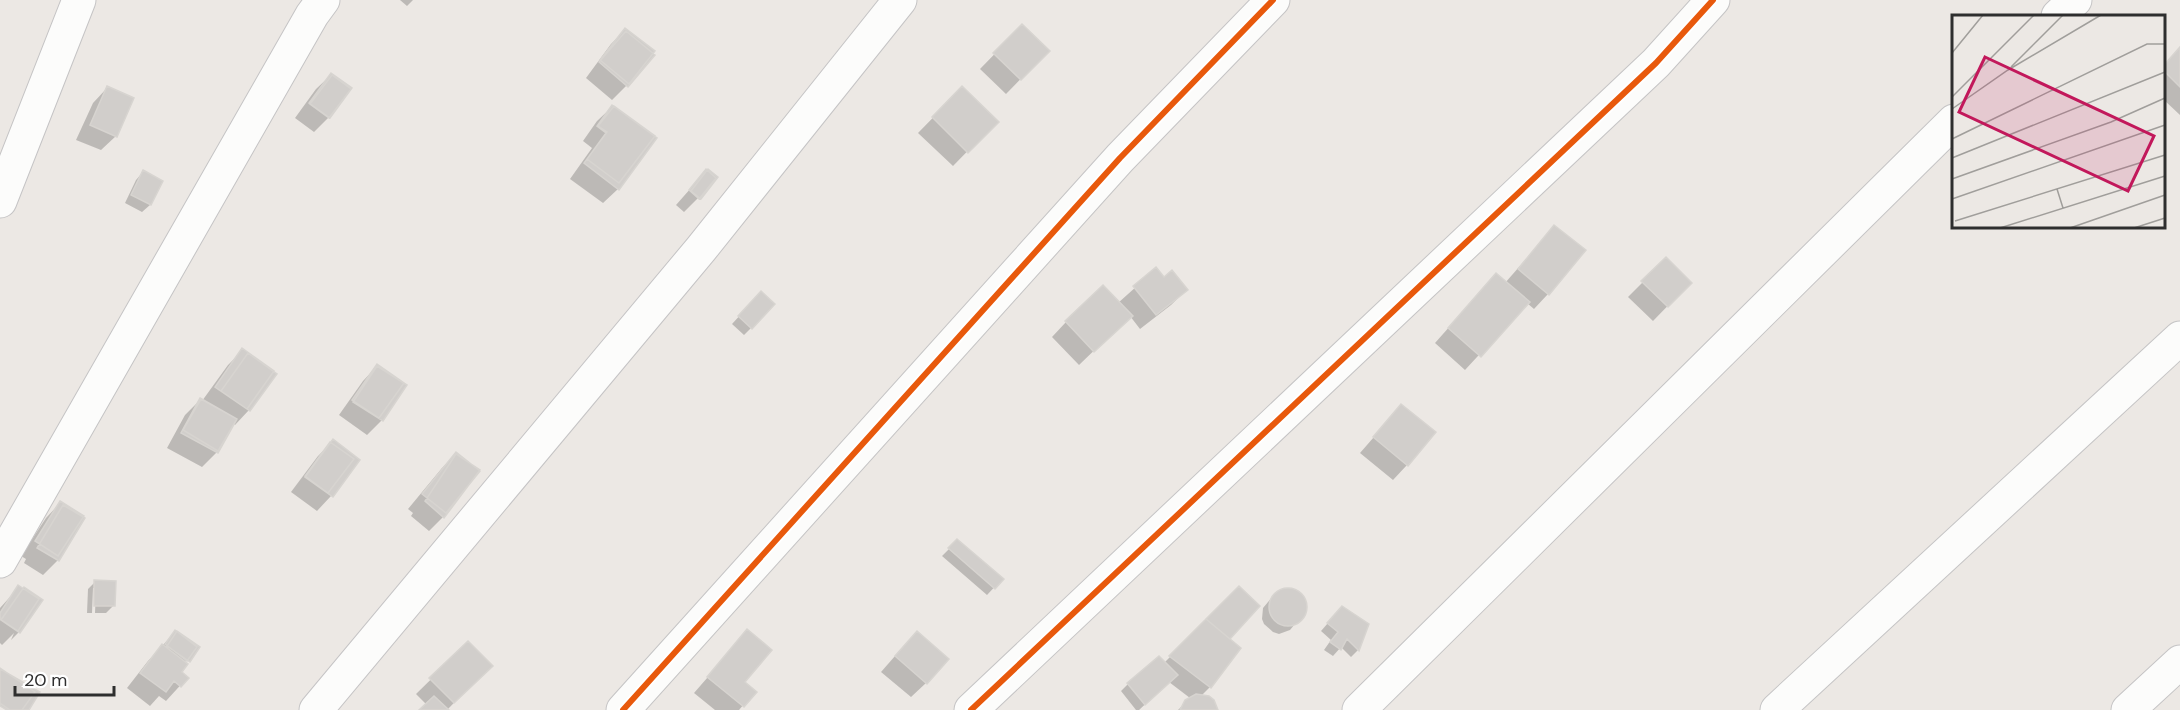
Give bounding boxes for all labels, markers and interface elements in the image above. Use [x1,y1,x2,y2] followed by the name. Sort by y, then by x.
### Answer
[1952,15,2165,228] inset map
[15,659,114,697] scale bar
[24,668,67,692] text: 20 m

